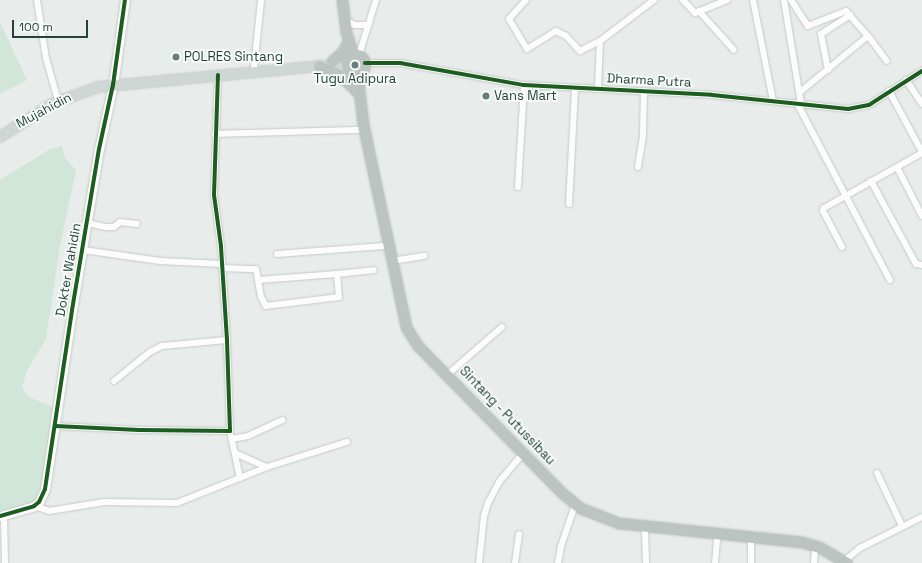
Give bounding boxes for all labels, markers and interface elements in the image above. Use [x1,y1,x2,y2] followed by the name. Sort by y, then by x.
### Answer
[14,12,90,38] scale bar
[19,19,53,35] text: 100 m
[184,49,283,65] place label: POLRES Sintang
[171,52,181,62] marker: POLRES Sintang
[350,60,360,70] marker: Tugu Adipura
[314,71,396,87] place label: Tugu Adipura
[606,71,692,91] street label: Dharma Putra
[494,88,557,104] place label: Vans Mart
[14,90,74,132] street label: Mujahidin
[481,91,491,101] marker: Vans Mart
[53,222,85,318] street label: Dokter Wahidin
[456,363,558,469] street label: Sintang - Putussibau

